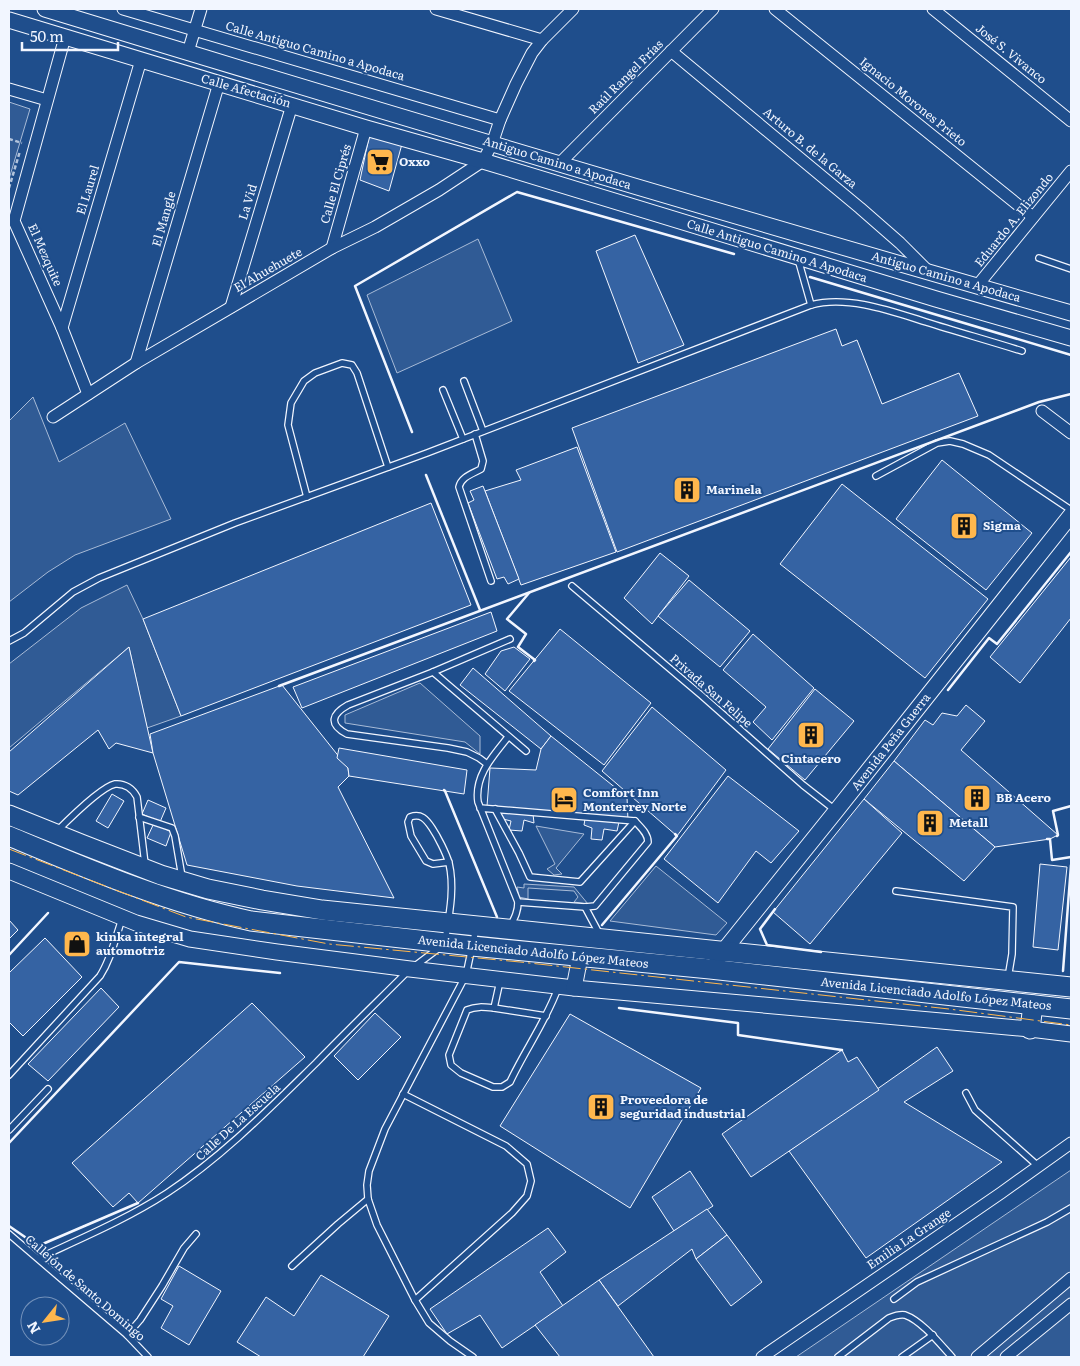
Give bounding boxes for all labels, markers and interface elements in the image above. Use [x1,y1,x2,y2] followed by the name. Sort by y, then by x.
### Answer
[224,16,408,84] street label: Calle Antiguo Camino a Apodaca
[972,19,1051,88] street label: José S. Vivanco
[22,20,119,52] scale bar
[30,24,64,47] text: 50 m
[584,35,667,118] street label: Raúl Rangel Frías
[856,52,971,150] street label: Ignacio Morones Prieto
[199,69,293,111] street label: Calle Afectación
[760,102,862,192] street label: Arturo B. de la Garza
[481,131,634,193] street label: Antiguo Camino a Apodaca
[315,141,355,226] street label: Calle El Ciprés
[365,147,395,177] supermarket icon: Oxxo
[399,152,431,170] place label: Oxxo
[71,163,103,217] street label: El Laurel
[970,168,1057,270] street label: Eduardo A. Elizondo
[233,181,261,222] street label: La Vid
[147,189,180,249] street label: El Mangle
[685,214,870,286] street label: Calle Antiguo Camino A Apodaca
[24,220,68,289] street label: El Mezquite
[230,242,305,296] street label: El Ahuehuete
[870,246,1023,306] street label: Antiguo Camino a Apodaca
[672,475,702,505] building icon: Marinela
[706,480,762,498] place label: Marinela
[949,511,979,541] building icon: Sigma
[983,516,1021,534] place label: Sigma
[666,649,757,731] street label: Privada San Felipe
[846,688,934,794] street label: Avenida Peña Guerra
[796,720,826,750] building icon: Cintacero
[781,749,841,767] place label: Cintacero
[583,783,687,815] place label: Comfort Inn Monterrey Norte
[962,783,992,813] building icon: BB Acero
[549,785,579,815] hotel icon: Comfort Inn Monterrey Norte
[996,788,1052,806] place label: BB Acero
[915,808,945,838] building icon: Metall
[949,813,989,831] place label: Metall
[96,927,184,959] place label: kinka integral automotriz
[62,929,92,959] shop icon: kinka integral automotriz
[417,930,650,972] street label: Avenida Licenciado Adolfo López Mateos
[820,972,1053,1014] street label: Avenida Licenciado Adolfo López Mateos
[191,1078,284,1164] street label: Calle De La Escuela
[620,1090,746,1122] place label: Proveedora de seguridad industrial
[586,1092,616,1122] building icon: Proveedora de seguridad industrial
[863,1203,954,1273] street label: Emilia La Grange
[22,1230,150,1345] street label: Callejón de Santo Domingo
[20,1296,70,1346] north arrow
[21,1318,44,1338] text: N

